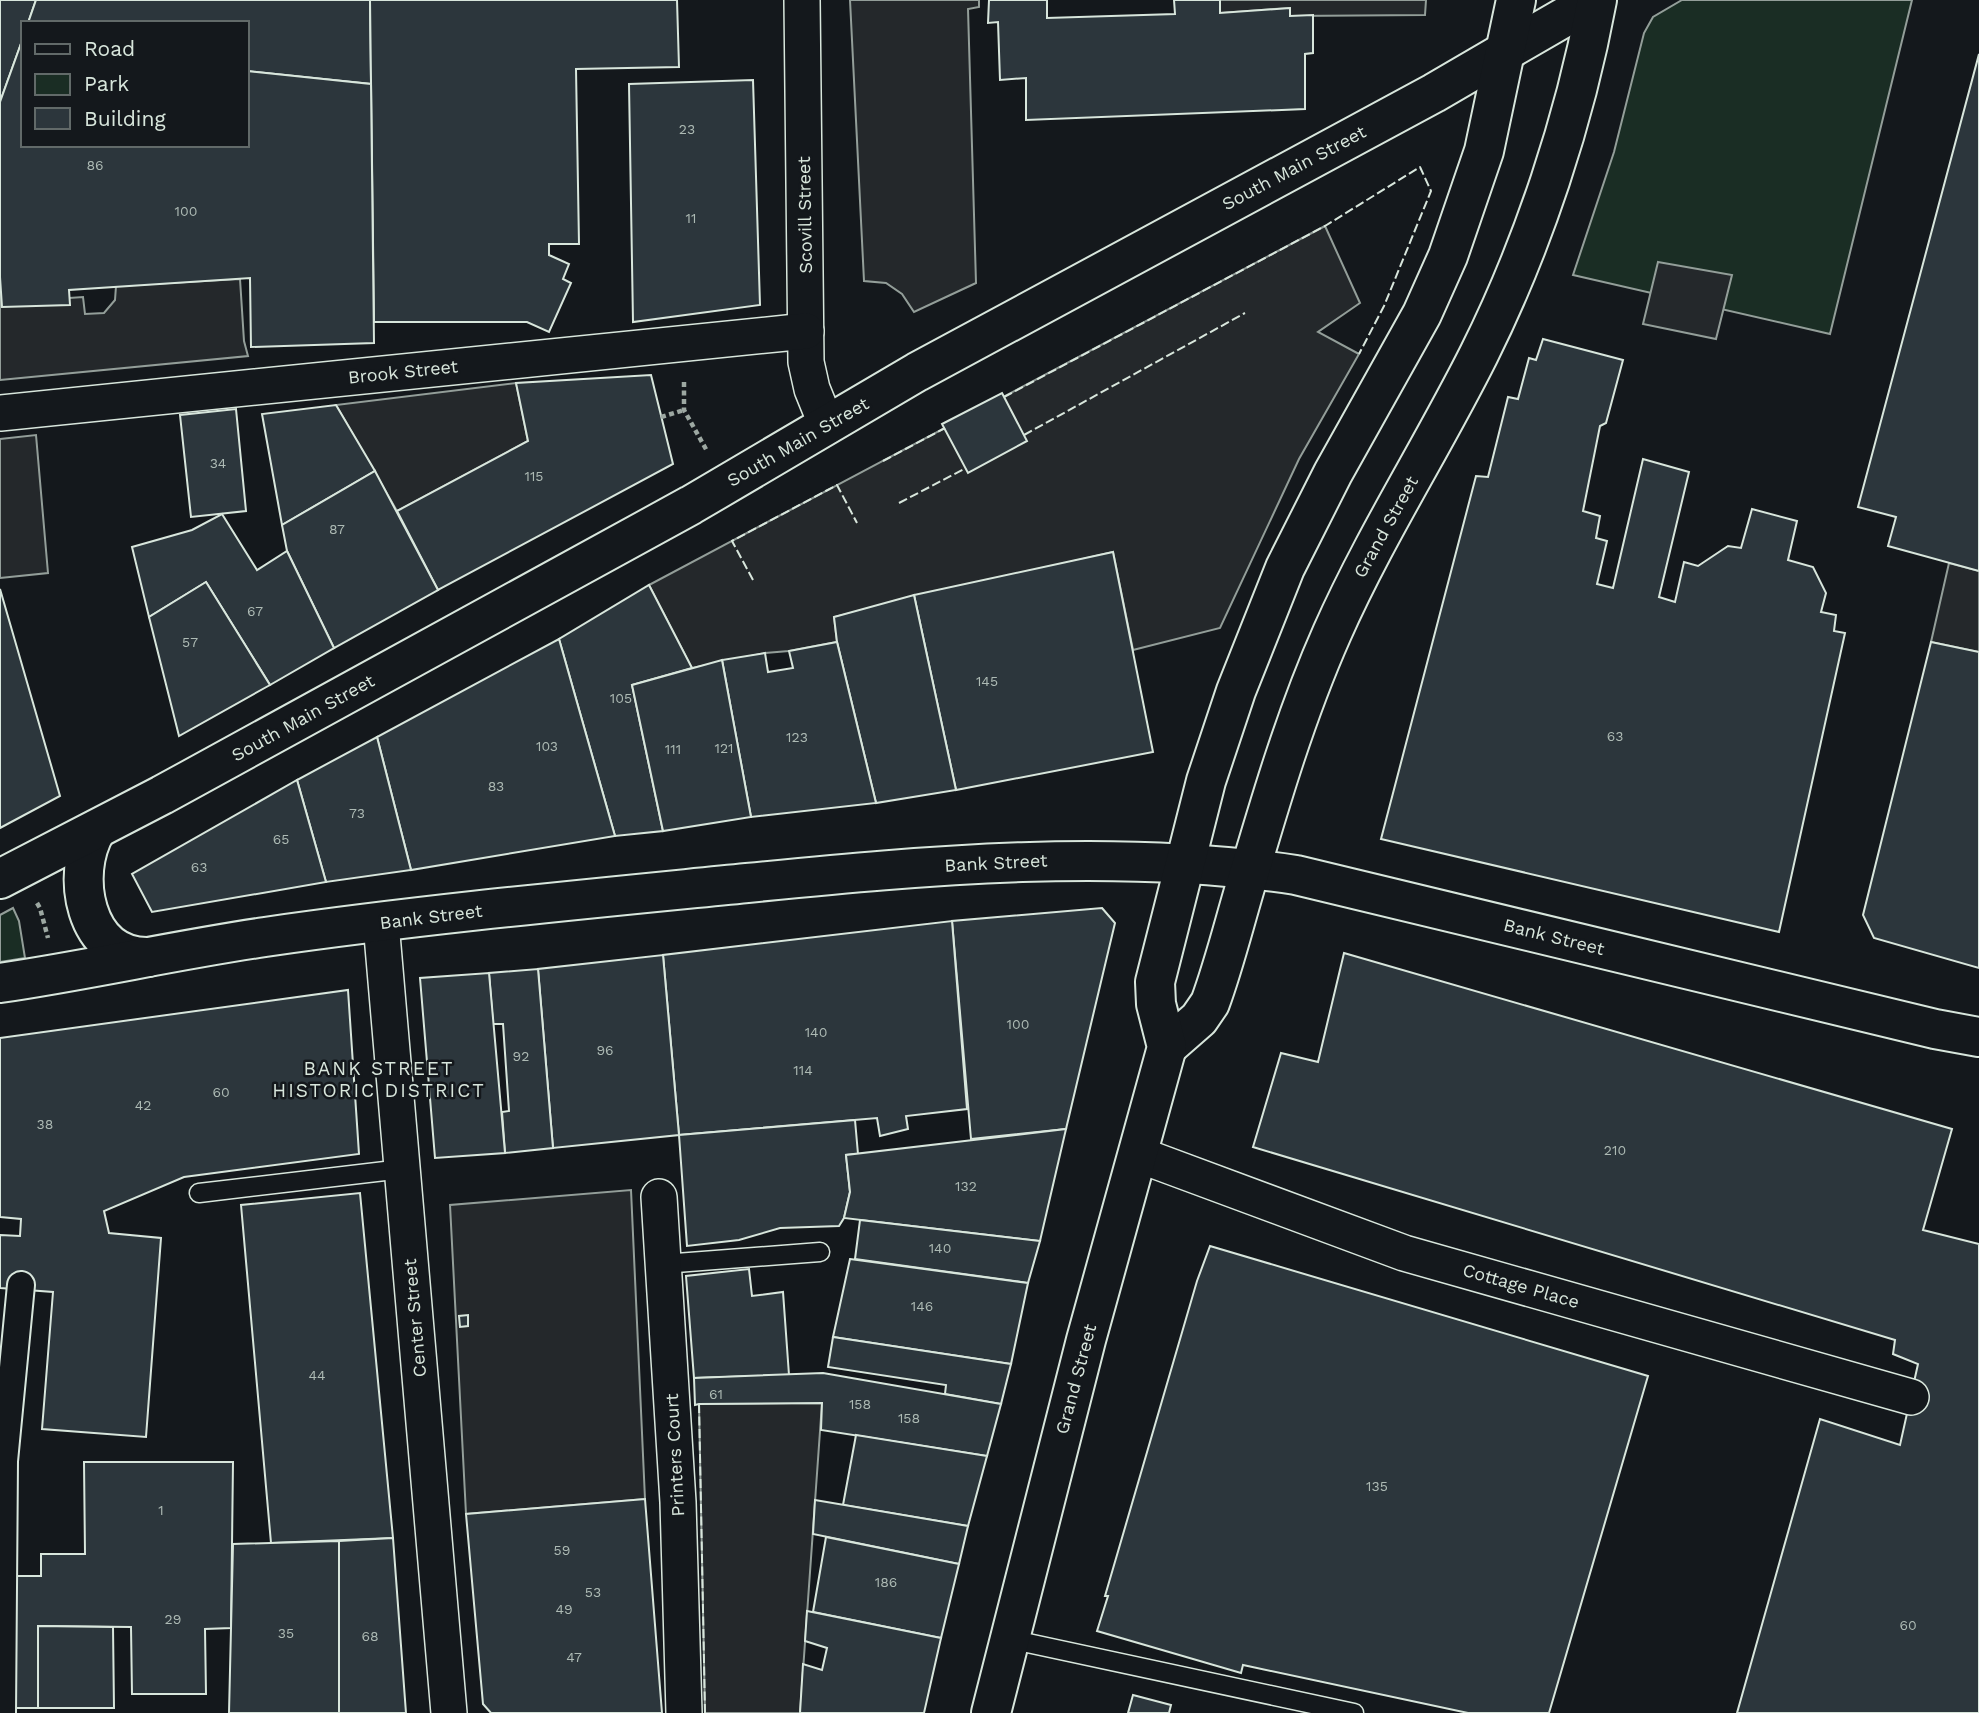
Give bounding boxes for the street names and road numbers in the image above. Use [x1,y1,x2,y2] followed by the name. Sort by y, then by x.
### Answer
[1218,121,1370,214] street label: South Main Street
[793,156,816,274] street label: Scovill Street
[347,355,459,388] street label: Brook Street
[723,392,873,491] street label: South Main Street
[1349,472,1422,581] street label: Grand Street
[228,669,378,766] street label: South Main Street
[944,849,1049,876] street label: Bank Street
[378,900,484,933] street label: Bank Street
[1502,914,1607,959] street label: Bank Street
[399,1257,430,1378] street label: Center Street
[1460,1259,1582,1312] street label: Cottage Place
[1051,1321,1100,1436] street label: Grand Street
[661,1392,688,1517] street label: Printers Court

